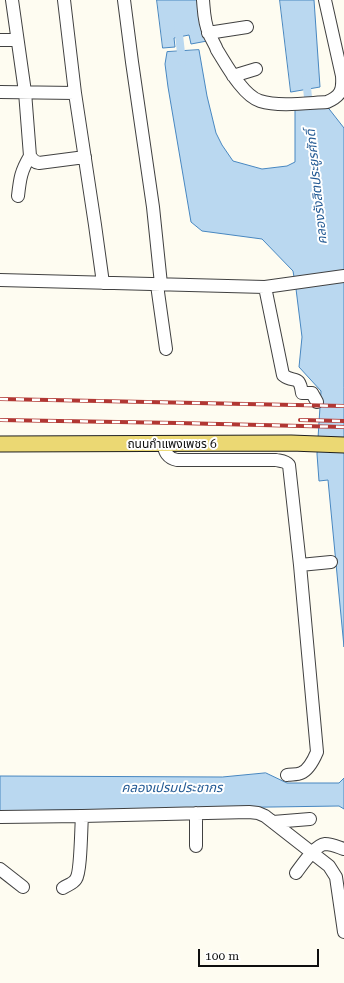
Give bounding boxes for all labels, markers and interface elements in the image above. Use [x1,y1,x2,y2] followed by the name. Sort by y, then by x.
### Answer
[303,129,331,245] water label: คลองรังสิตประยูรศักดิ์
[127,437,217,451] street label: ถนนกำแพงเพชร 6
[122,780,222,796] water label: คลองเปรมประชากร
[200,941,321,967] scale bar
[205,949,239,963] text: 100 m

